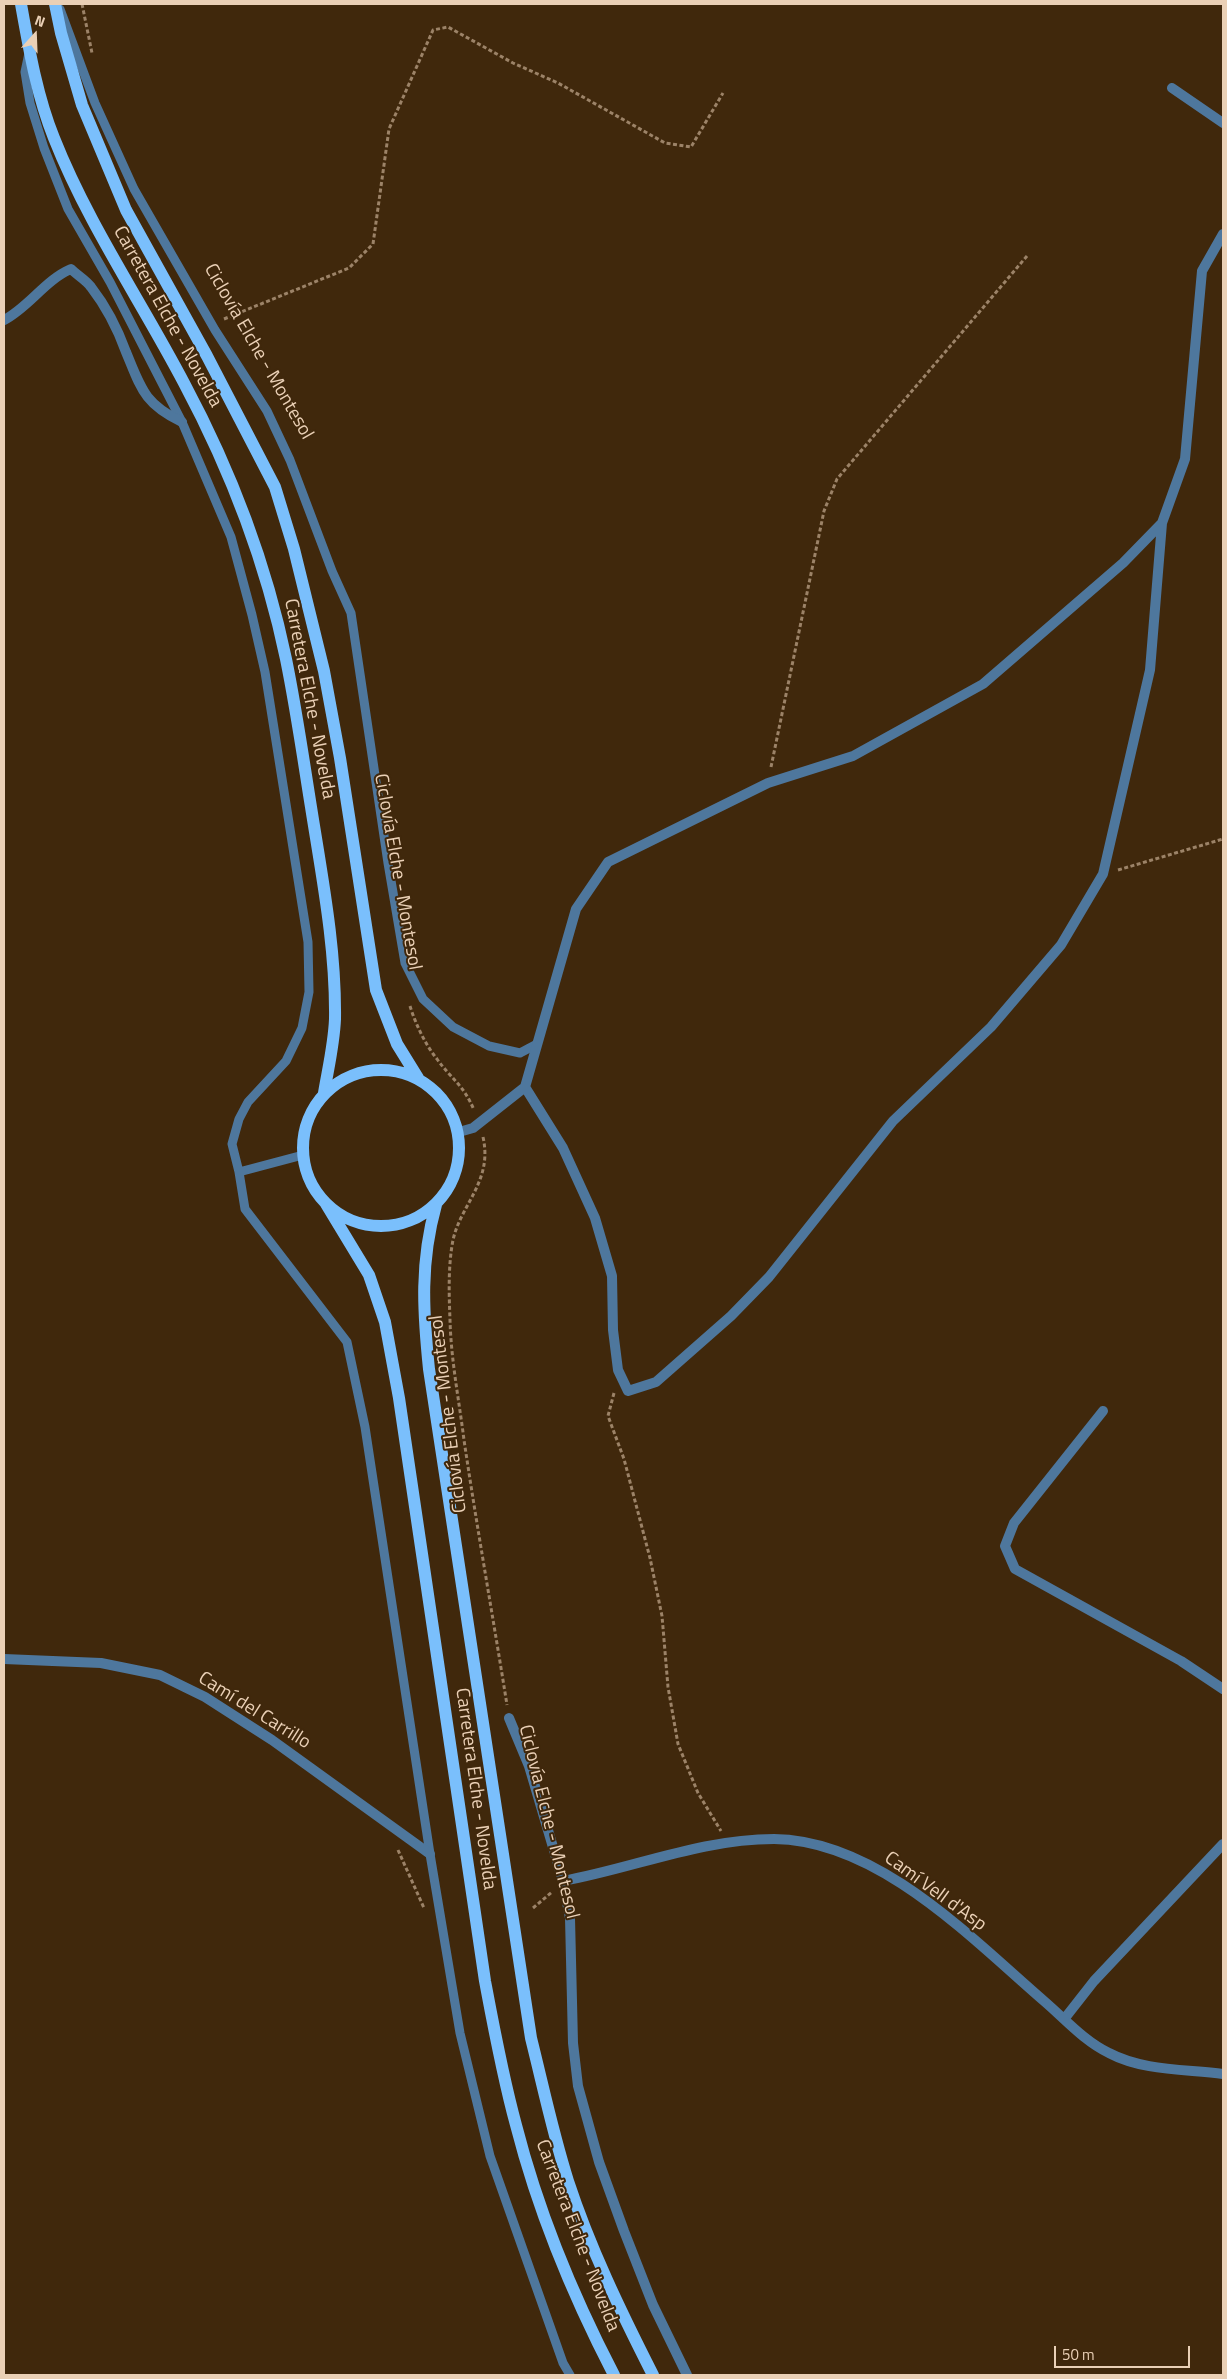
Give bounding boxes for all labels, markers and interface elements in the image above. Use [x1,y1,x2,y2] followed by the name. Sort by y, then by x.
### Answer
[32,9,48,32] text: N
[10,10,60,60] north arrow
[108,222,226,412] street label: Carretera Elche - Novelda
[198,260,318,444] street label: Ciclovía Elche - Montesol
[278,597,340,801] street label: Carretera Elche - Novelda
[368,772,426,972] street label: Ciclovía Elche - Montesol
[426,1314,472,1514] street label: Ciclovía Elche - Montesol
[194,1667,314,1755] street label: Camí del Carrillo
[450,1687,500,1891] street label: Carretera Elche - Novelda
[513,1723,583,1921] street label: Ciclovía Elche - Montesol
[880,1847,990,1937] street label: Camí Vell d'Asp
[530,2137,624,2335] street label: Carretera Elche - Novelda
[1057,2336,1193,2368] scale bar
[1062,2343,1095,2366] text: 50 m

